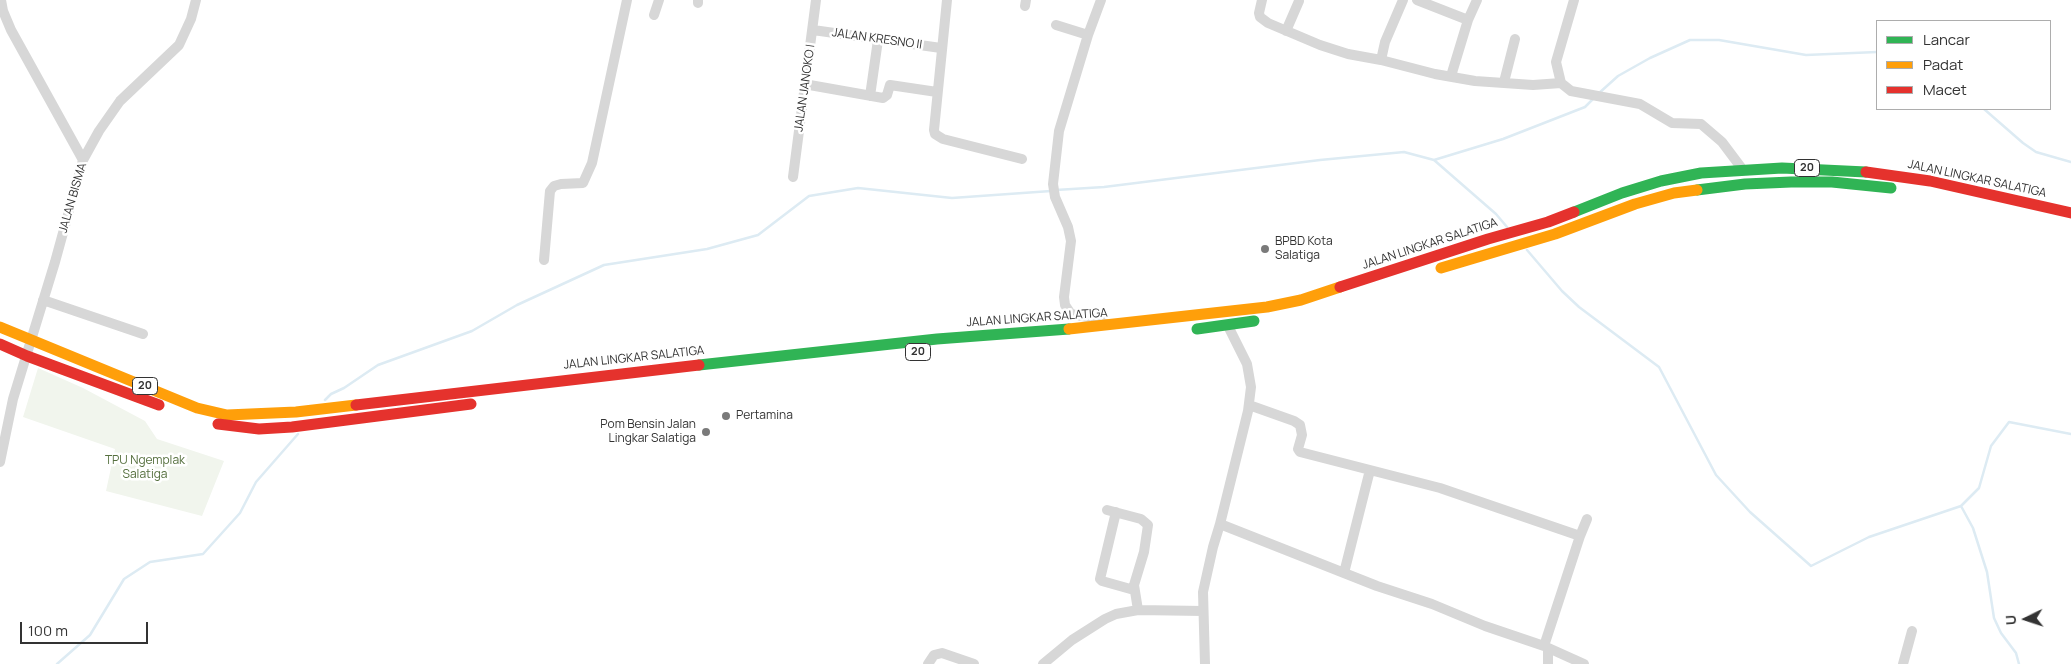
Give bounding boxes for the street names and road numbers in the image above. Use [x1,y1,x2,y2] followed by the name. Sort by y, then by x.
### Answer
[831,26,923,52] street label: JALAN KRESNO II
[792,44,818,132] street label: JALAN JANOKO I
[1906,157,2048,201] street label: JALAN LINGKAR SALATIGA
[1794,160,1820,177] road number: 20
[56,161,90,235] street label: JALAN BISMA
[1361,215,1499,273] street label: JALAN LINGKAR SALATIGA
[966,306,1108,330] street label: JALAN LINGKAR SALATIGA
[563,343,705,373] street label: JALAN LINGKAR SALATIGA
[906,344,930,361] road number: 20
[132,378,158,394] road number: 20

